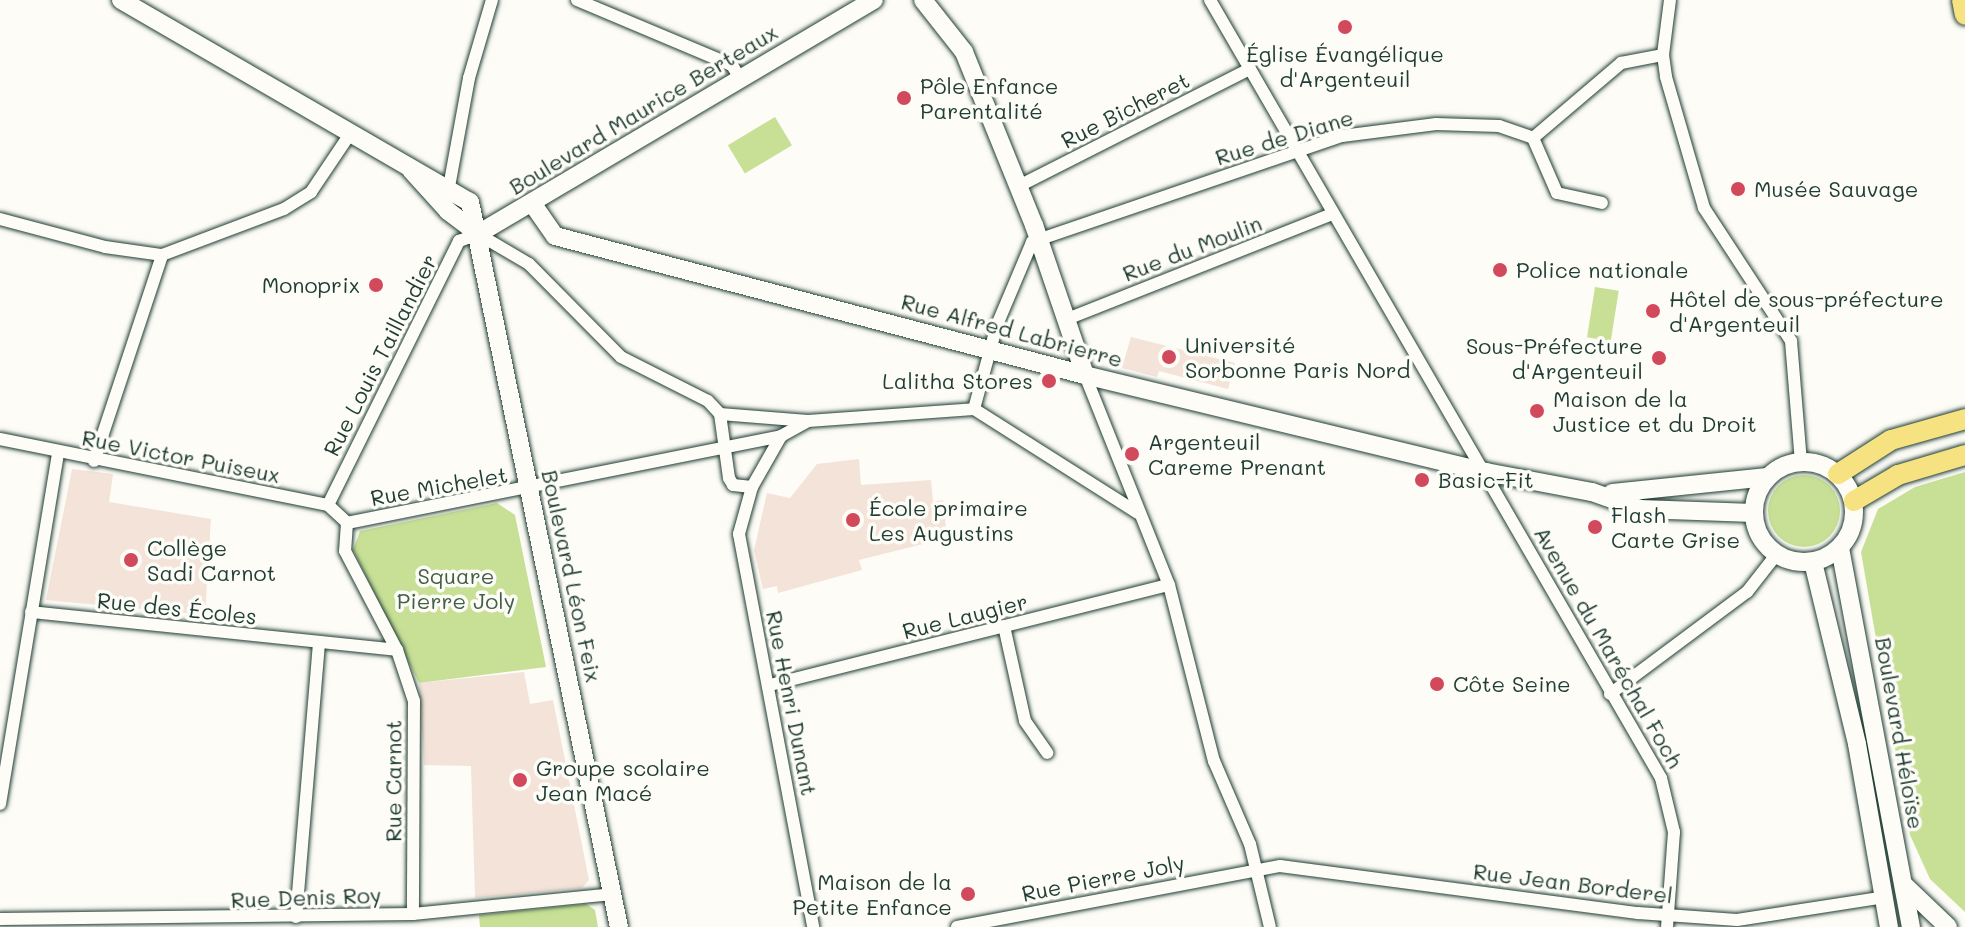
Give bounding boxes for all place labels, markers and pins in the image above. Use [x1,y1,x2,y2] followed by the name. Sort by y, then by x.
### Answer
[1336,18,1354,36] marker: Église Évangélique d'Argenteuil
[1246,40,1444,92] place label: Église Évangélique d'Argenteuil
[920,72,1058,124] place label: Pôle Enfance Parentalité
[895,89,913,107] marker: Pôle Enfance Parentalité
[1754,176,1918,202] place label: Musée Sauvage
[1729,180,1747,198] marker: Musée Sauvage
[1516,257,1689,283] place label: Police nationale
[1491,261,1509,279] marker: Police nationale
[262,272,360,298] place label: Monoprix
[367,276,385,294] marker: Monoprix
[1669,285,1944,336] place label: Hôtel de sous-préfecture d'Argenteuil
[1644,302,1662,320] marker: Hôtel de sous-préfecture d'Argenteuil
[1185,331,1410,382] place label: Université Sorbonne Paris Nord
[1466,332,1643,384] place label: Sous-Préfecture d'Argenteuil
[1160,348,1178,366] marker: Université Sorbonne Paris Nord
[1650,349,1668,367] marker: Sous-Préfecture d'Argenteuil
[882,368,1033,394] place label: Lalitha Stores
[1040,372,1058,390] marker: Lalitha Stores
[1553,385,1757,436] place label: Maison de la Justice et du Droit
[1528,402,1546,420] marker: Maison de la Justice et du Droit
[1148,428,1326,480] place label: Argenteuil Careme Prenant
[1123,445,1141,463] marker: Argenteuil Careme Prenant
[1438,467,1534,493] place label: Basic-Fit
[1413,471,1431,489] marker: Basic-Fit
[869,494,1028,546] place label: École primaire Les Augustins
[1611,501,1740,552] place label: Flash Carte Grise
[844,511,862,529] marker: École primaire Les Augustins
[1586,518,1604,536] marker: Flash Carte Grise
[147,534,276,586] place label: Collège Sadi Carnot
[122,551,140,569] marker: Collège Sadi Carnot
[1453,671,1571,697] place label: Côte Seine
[1428,675,1446,693] marker: Côte Seine
[536,754,710,806] place label: Groupe scolaire Jean Macé
[511,771,529,789] marker: Groupe scolaire Jean Macé
[792,868,952,920] place label: Maison de la Petite Enfance
[959,885,977,903] marker: Maison de la Petite Enfance

